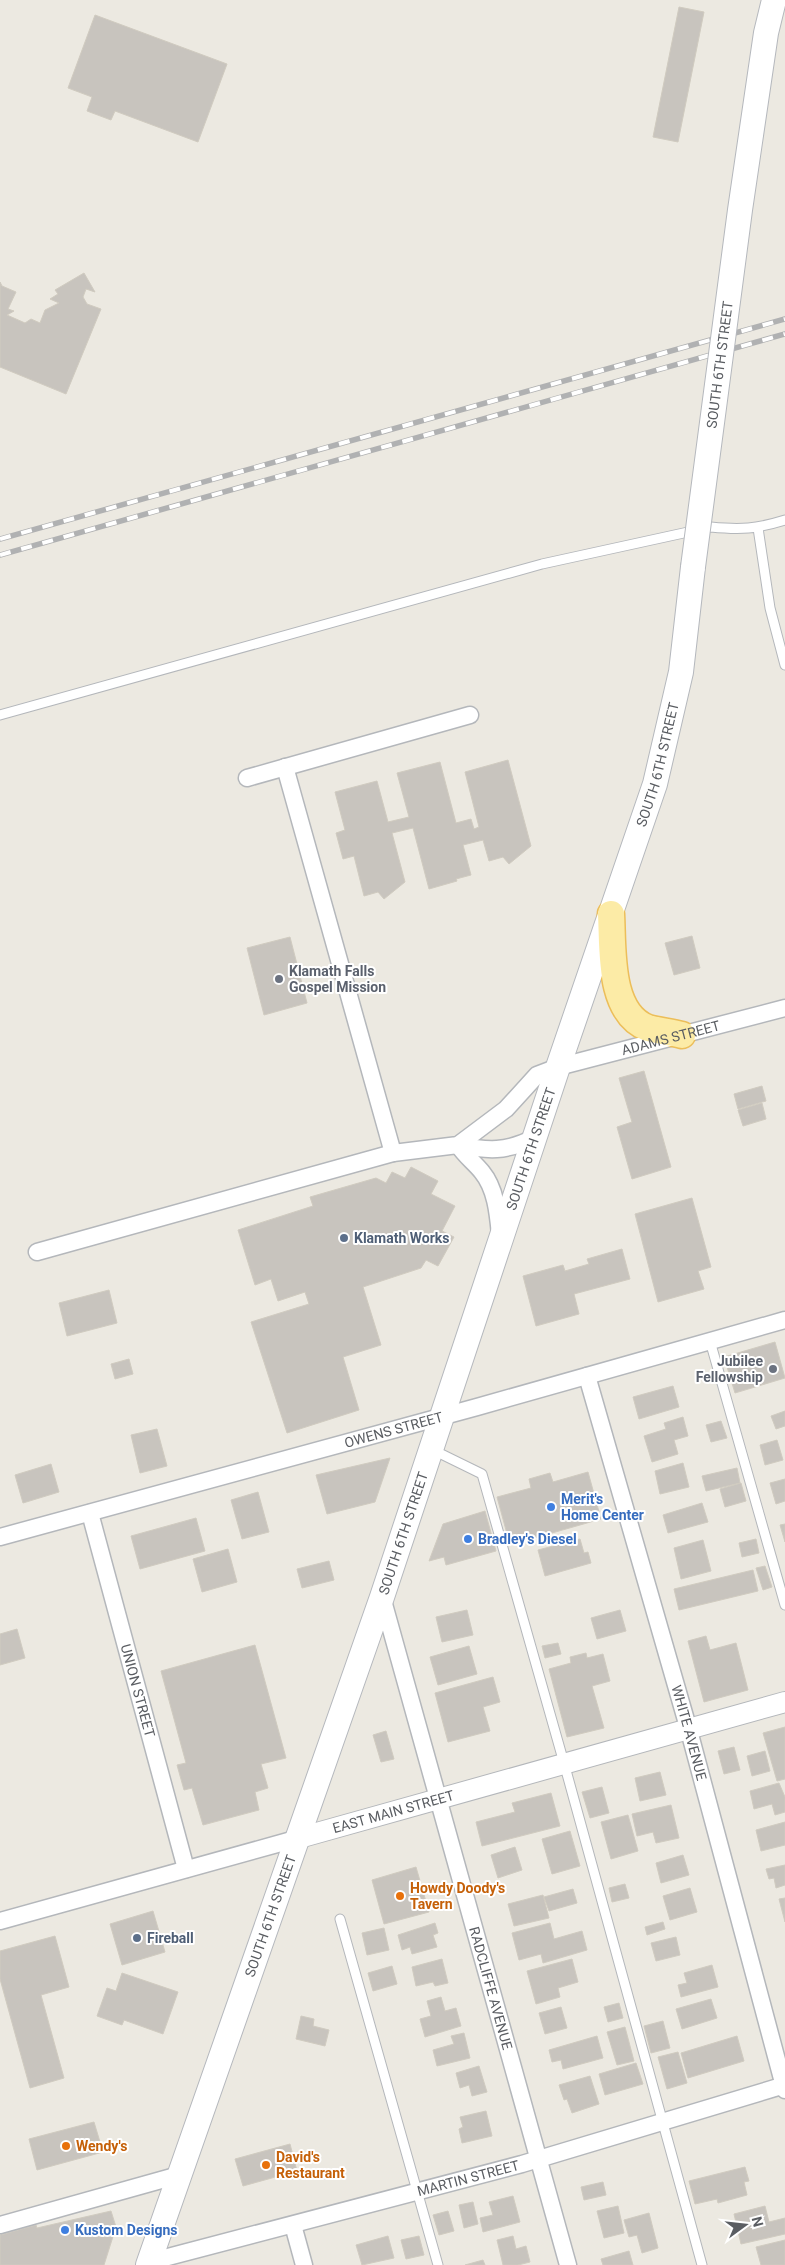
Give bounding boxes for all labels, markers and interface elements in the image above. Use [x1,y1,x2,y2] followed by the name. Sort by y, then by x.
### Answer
[703,299,736,429] street label: SOUTH 6TH STREET
[633,700,682,829] street label: SOUTH 6TH STREET
[289,963,386,995] place label: Klamath Falls Gospel Mission
[273,973,285,985] marker: Klamath Falls Gospel Mission
[620,1017,722,1058] street label: ADAMS STREET
[503,1085,559,1212] street label: SOUTH 6TH STREET
[354,1230,450,1246] place label: Klamath Works
[338,1232,350,1244] marker: Klamath Works
[696,1353,763,1385] place label: Jubilee Fellowship
[767,1363,779,1375] marker: Jubilee Fellowship
[343,1408,445,1451] street label: OWENS STREET
[375,1469,431,1597] street label: SOUTH 6TH STREET
[561,1491,644,1523] place label: Merit's Home Center
[545,1501,557,1513] marker: Merit's Home Center
[478,1531,577,1547] place label: Bradley's Diesel
[462,1533,474,1545] marker: Bradley's Diesel
[118,1642,158,1740] street label: UNION STREET
[668,1683,710,1782] street label: WHITE AVENUE
[331,1787,457,1836] street label: EAST MAIN STREET
[242,1852,299,1979] street label: SOUTH 6TH STREET
[410,1880,505,1912] place label: Howdy Doody's Tavern
[394,1890,406,1902] marker: Howdy Doody's Tavern
[466,1925,516,2051] street label: RADCLIFFE AVENUE
[147,1930,194,1946] place label: Fireball
[131,1932,143,1944] marker: Fireball
[76,2138,127,2154] place label: Wendy's
[60,2140,72,2152] marker: Wendy's
[276,2149,345,2181] place label: David's Restaurant
[415,2157,522,2199] street label: MARTIN STREET
[260,2159,272,2171] marker: David's Restaurant
[720,2200,770,2250] north arrow
[749,2215,767,2228] text: N
[75,2222,177,2238] place label: Kustom Designs
[59,2224,71,2236] marker: Kustom Designs

